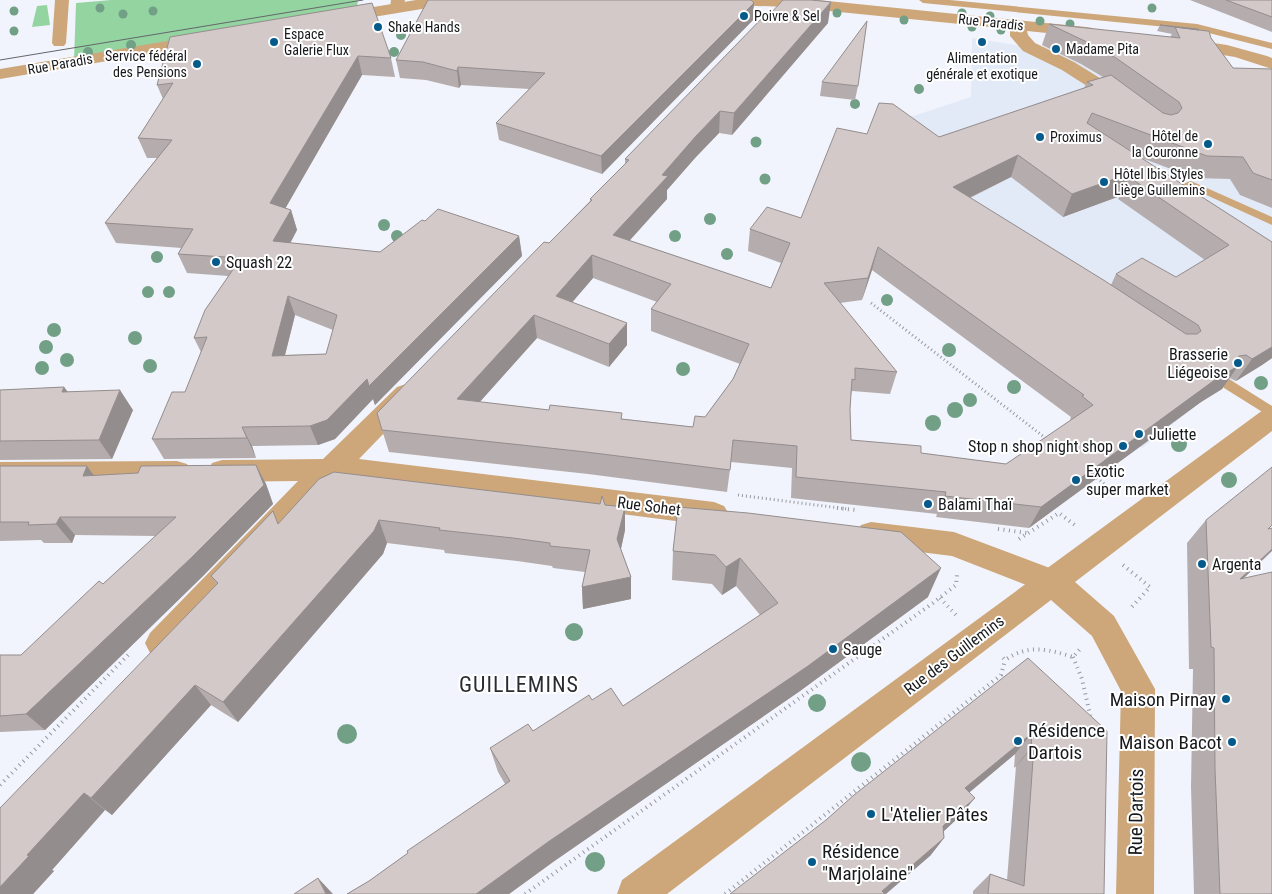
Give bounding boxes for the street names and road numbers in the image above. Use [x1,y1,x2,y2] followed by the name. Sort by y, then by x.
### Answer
[958,11,1024,33] street label: Rue Paradis
[26,50,94,78] street label: Rue Paradis
[616,493,682,519] street label: Rue Sohet
[900,611,1008,699] street label: Rue des Guillemins
[1124,768,1148,856] street label: Rue Dartois

